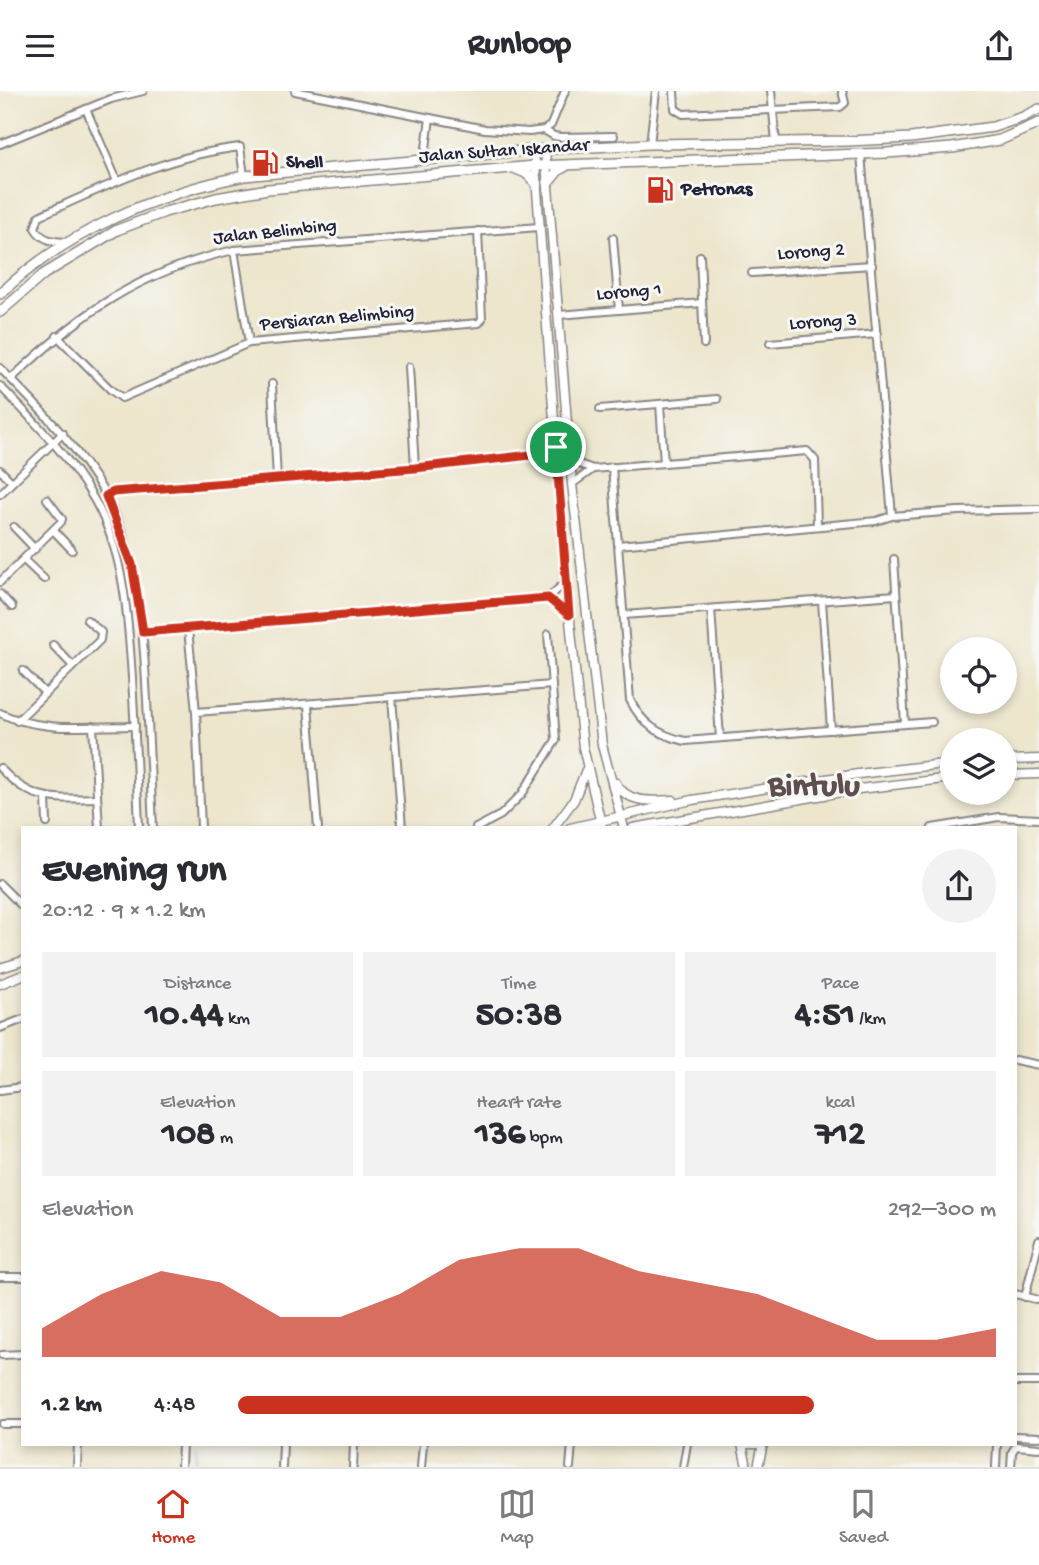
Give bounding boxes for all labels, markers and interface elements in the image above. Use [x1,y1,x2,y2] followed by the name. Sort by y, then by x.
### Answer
[21,27,59,65] icon: menu
[468,27,571,65] text: Runloop
[980,27,1018,65] icon: share
[418,134,592,169] street label: Jalan Sultan Iskandar
[250,148,280,178] fuel station icon: Shell
[286,152,323,175] place label: Shell
[645,175,675,205] fuel station icon: Petronas
[680,179,753,202] place label: Petronas
[212,215,338,251] street label: Jalan Belimbing
[777,239,845,267] street label: Lorong 2
[595,279,663,307] street label: Lorong 1
[258,301,415,337] street label: Persiaran Belimbing
[788,309,858,337] street label: Lorong 3
[526,417,586,477] pin
[537,428,575,466] icon: arrive
[940,637,1017,805] map controls
[940,637,1017,714] button: locate
[940,728,1017,805] button: layers
[767,769,860,807] district label: Bintulu
[922,849,996,923] button: share
[42,850,226,894] text: Evening run
[42,898,206,925] text: 20:12 · 9 × 1.2 km
[164,973,231,996] text: Distance
[502,973,536,996] text: Time
[822,973,859,996] text: Pace
[145,996,223,1037] text: 10.44
[476,996,562,1037] text: 50:38
[795,996,855,1037] text: 4:51
[223,1008,250,1031] text: km
[855,1008,886,1031] text: /km
[160,1092,235,1115] text: Elevation
[476,1092,562,1115] text: Heart rate
[825,1092,855,1115] text: kcal
[162,1115,215,1156] text: 108
[475,1115,525,1156] text: 136
[816,1115,865,1156] text: 712
[215,1127,233,1150] text: m
[525,1127,563,1150] text: bpm
[42,1197,133,1224] text: Elevation
[888,1197,996,1224] text: 292–300 m
[42,1392,102,1419] text: 1.2 km
[154,1392,196,1419] text: 4:48
[151,1485,195,1550] tab: Home
[498,1485,536,1550] tab: Map
[839,1485,888,1550] tab: Saved

